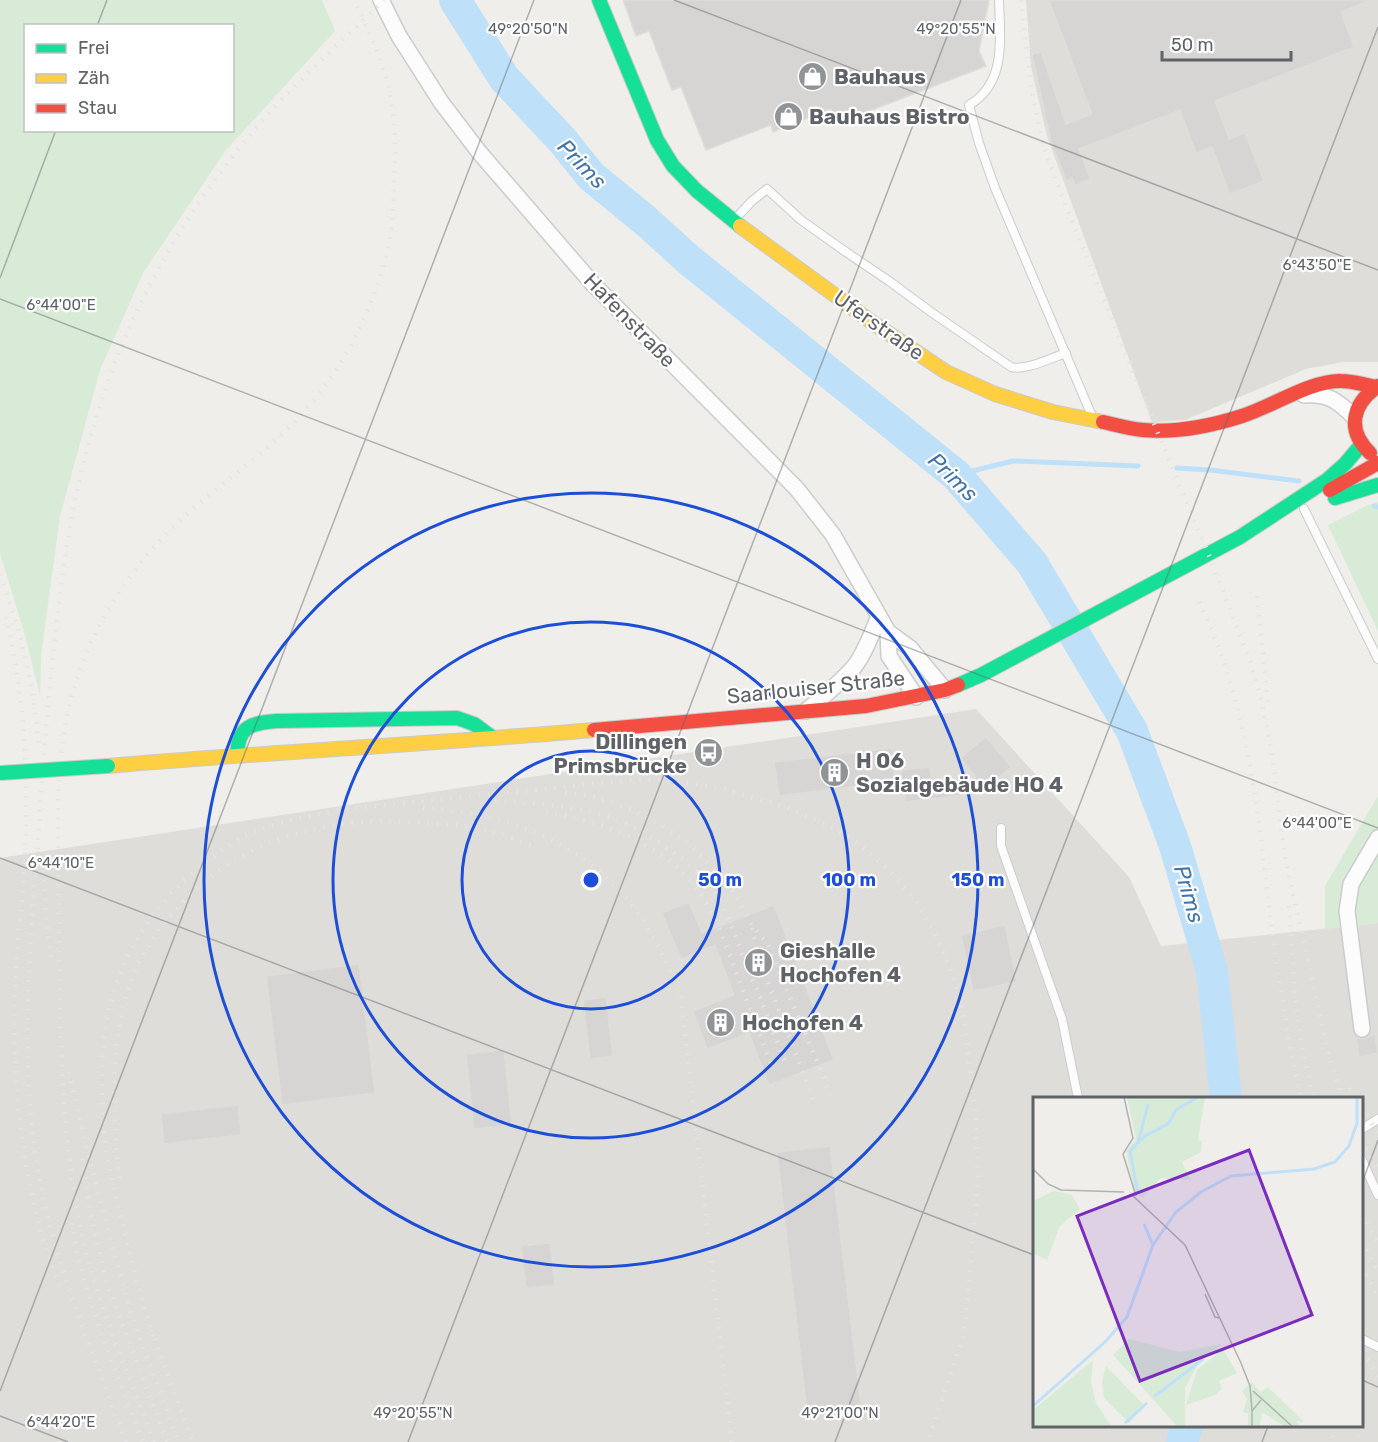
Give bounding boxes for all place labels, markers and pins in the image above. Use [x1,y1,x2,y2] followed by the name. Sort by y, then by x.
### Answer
[797,60,829,92] shop icon: Bauhaus
[834,64,926,89] place label: Bauhaus
[772,100,804,132] shop icon: Bauhaus Bistro
[809,104,970,129] place label: Bauhaus Bistro
[554,729,687,778] place label: Dillingen Primsbrücke
[692,737,724,769] bus stop icon: Dillingen Primsbrücke
[856,748,1063,797] place label: H 06 Sozialgebäude HO 4
[819,756,851,788] building icon: H 06 Sozialgebäude HO 4
[581,870,601,890] centre of rings
[780,938,901,987] place label: Gieshalle Hochofen 4
[743,946,775,978] building icon: Gieshalle Hochofen 4
[705,1006,737,1038] building icon: Hochofen 4
[742,1010,863,1035] place label: Hochofen 4

